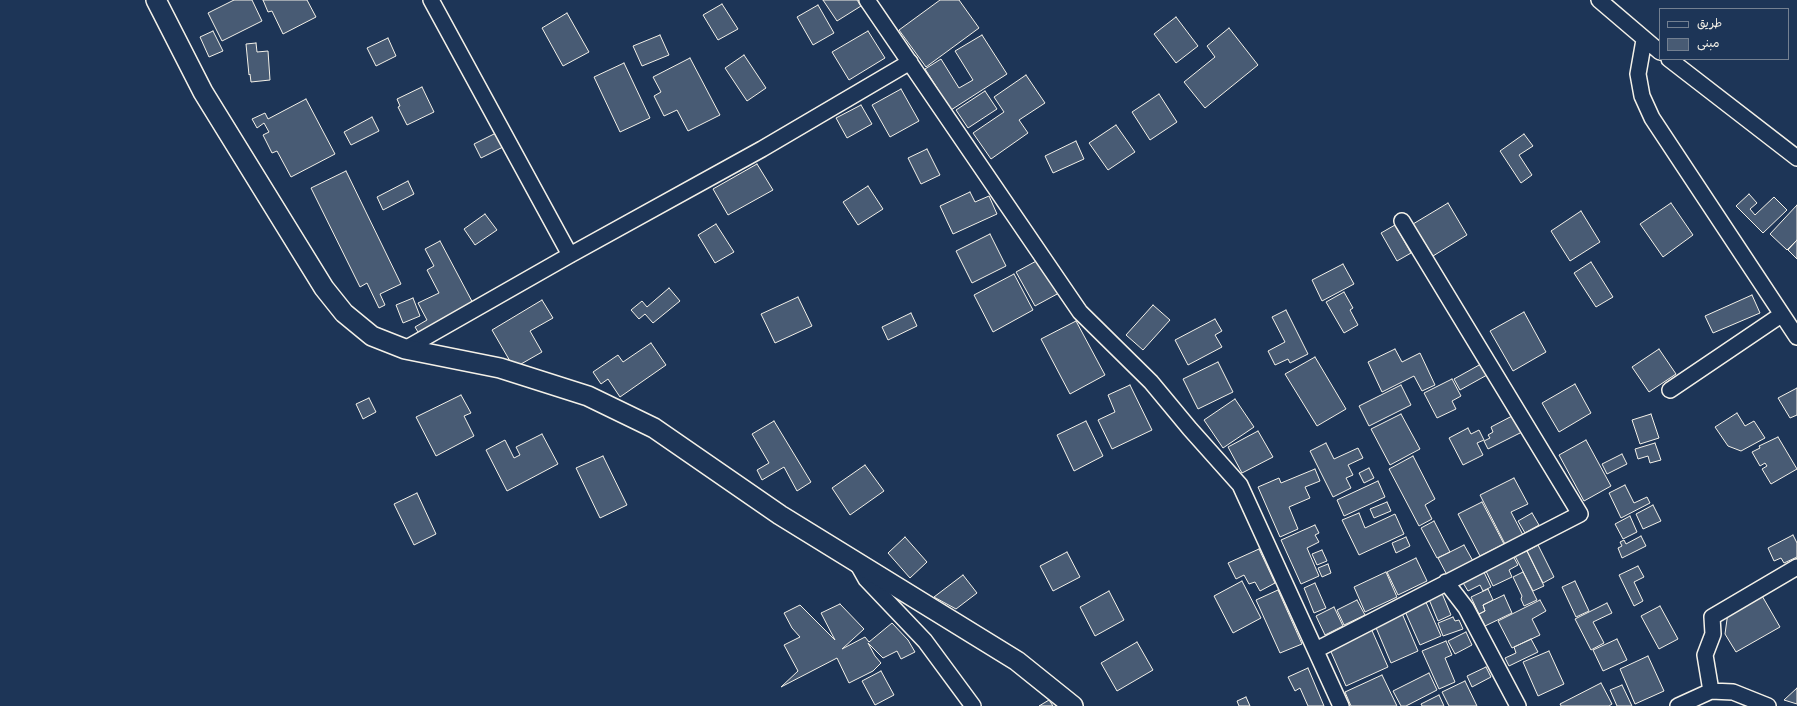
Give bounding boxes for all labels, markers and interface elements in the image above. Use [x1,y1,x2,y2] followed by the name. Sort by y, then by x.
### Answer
[1659,8,1789,60] legend
[1697,15,1722,31] text: طريق
[1697,35,1720,51] text: مبنى

